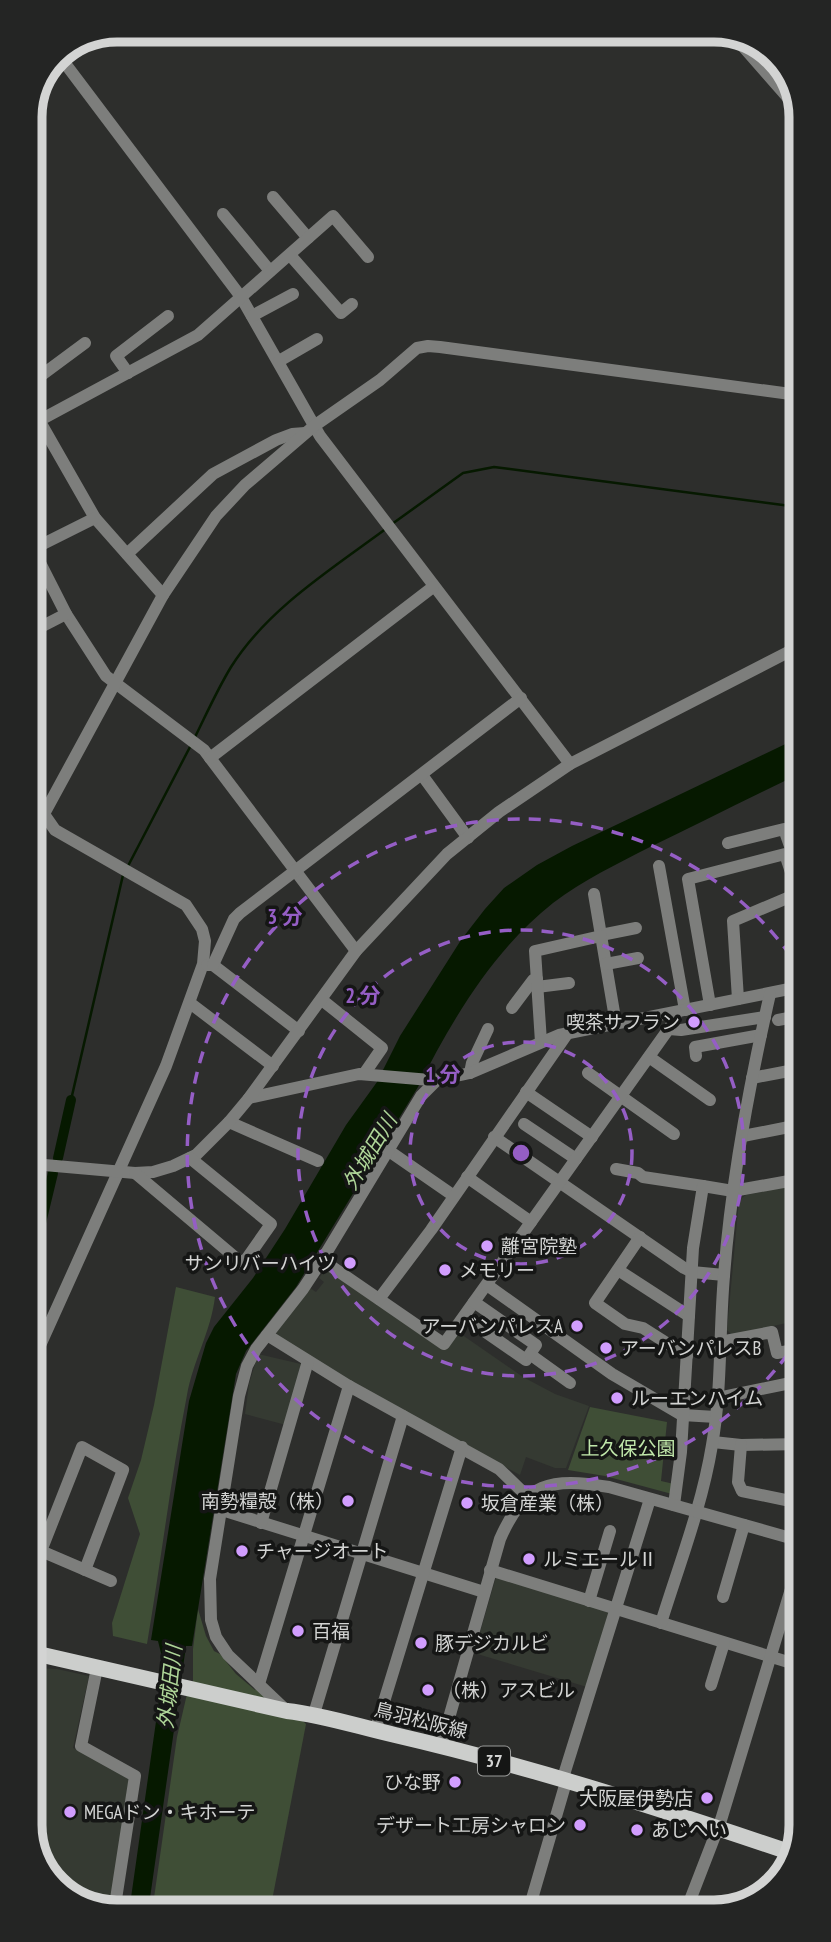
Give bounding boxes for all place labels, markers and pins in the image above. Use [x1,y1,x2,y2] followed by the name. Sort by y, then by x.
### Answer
[566,1010,680,1034] place label: 喫茶サフラン
[686,1014,702,1030] marker: 喫茶サフラン
[509,1141,533,1165] centre of rings
[501,1234,577,1258] place label: 離宮院塾
[479,1238,495,1254] marker: 離宮院塾
[185,1251,336,1275] place label: サンリバーハイツ
[342,1255,358,1271] marker: サンリバーハイツ
[459,1258,535,1282] place label: メモリー
[437,1262,453,1278] marker: メモリー
[421,1314,563,1338] place label: アーバンパレスA
[569,1318,585,1334] marker: アーバンパレスA
[620,1336,762,1360] place label: アーバンパレスB
[598,1340,614,1356] marker: アーバンパレスB
[631,1386,763,1410] place label: ルーエンハイム
[609,1390,625,1406] marker: ルーエンハイム
[201,1489,334,1513] place label: 南勢糧殻（株）
[481,1491,614,1515] place label: 坂倉産業（株）
[340,1493,356,1509] marker: 南勢糧殻（株）
[459,1495,475,1511] marker: 坂倉産業（株）
[256,1539,388,1563] place label: チャージオート
[234,1543,250,1559] marker: チャージオート
[543,1547,657,1571] place label: ルミエールⅡ
[521,1551,537,1567] marker: ルミエールⅡ
[312,1619,350,1643] place label: 百福
[290,1623,306,1639] marker: 百福
[435,1631,549,1655] place label: 豚デジカルビ
[413,1635,429,1651] marker: 豚デジカルビ
[442,1678,575,1702] place label: （株）アスビル
[420,1682,436,1698] marker: （株）アスビル
[384,1770,441,1794] place label: ひな野
[447,1774,463,1790] marker: ひな野
[579,1786,693,1810] place label: 大阪屋伊勢店
[699,1790,715,1806] marker: 大阪屋伊勢店
[84,1800,256,1824] place label: MEGAドン・キホーテ
[62,1804,78,1820] marker: MEGAドン・キホーテ
[376,1813,566,1837] place label: デザート工房シャロン
[572,1817,588,1833] marker: デザート工房シャロン
[651,1818,727,1842] place label: あじへい
[629,1822,645,1838] marker: あじへい

